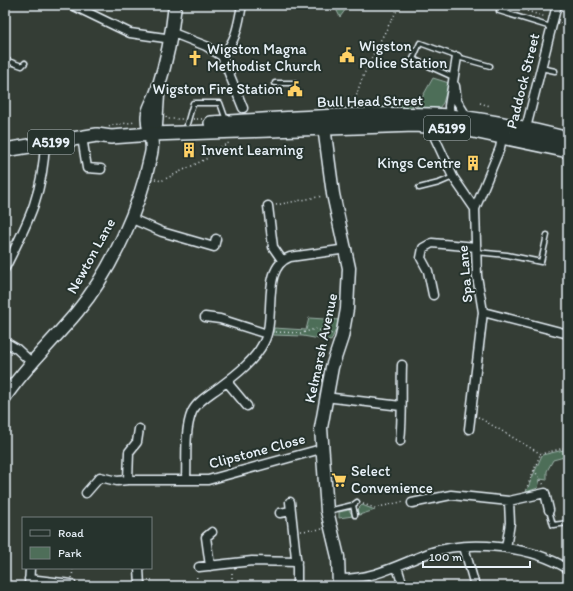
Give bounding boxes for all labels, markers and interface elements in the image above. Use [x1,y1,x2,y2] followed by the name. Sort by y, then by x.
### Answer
[502,31,544,131] street label: Paddock Street
[359,37,447,72] place label: Wigston Police Station
[207,40,321,75] place label: Wigston Magna Methodist Church
[338,46,356,64] public building icon: Wigston Police Station
[186,49,204,67] church icon: Wigston Magna Methodist Church
[153,80,283,98] place label: Wigston Fire Station
[286,80,304,98] public building icon: Wigston Fire Station
[317,91,424,111] street label: Bull Head Street
[424,116,470,140] road number: A5199
[28,130,74,154] road number: A5199
[180,141,198,159] building icon: Invent Learning
[201,141,304,159] place label: Invent Learning
[377,154,461,172] place label: Kings Centre
[464,154,482,172] building icon: Kings Centre
[63,215,119,297] street label: Newton Lane
[454,244,476,304] street label: Spa Lane
[301,292,341,404] street label: Kelmarsh Avenue
[207,429,307,473] street label: Clipstone Close
[351,462,433,497] place label: Select Convenience
[330,471,348,489] supermarket icon: Select Convenience
[22,517,152,569] legend
[58,526,84,540] text: Road
[423,543,530,569] scale bar
[58,546,82,560] text: Park
[429,550,462,564] text: 100 m

